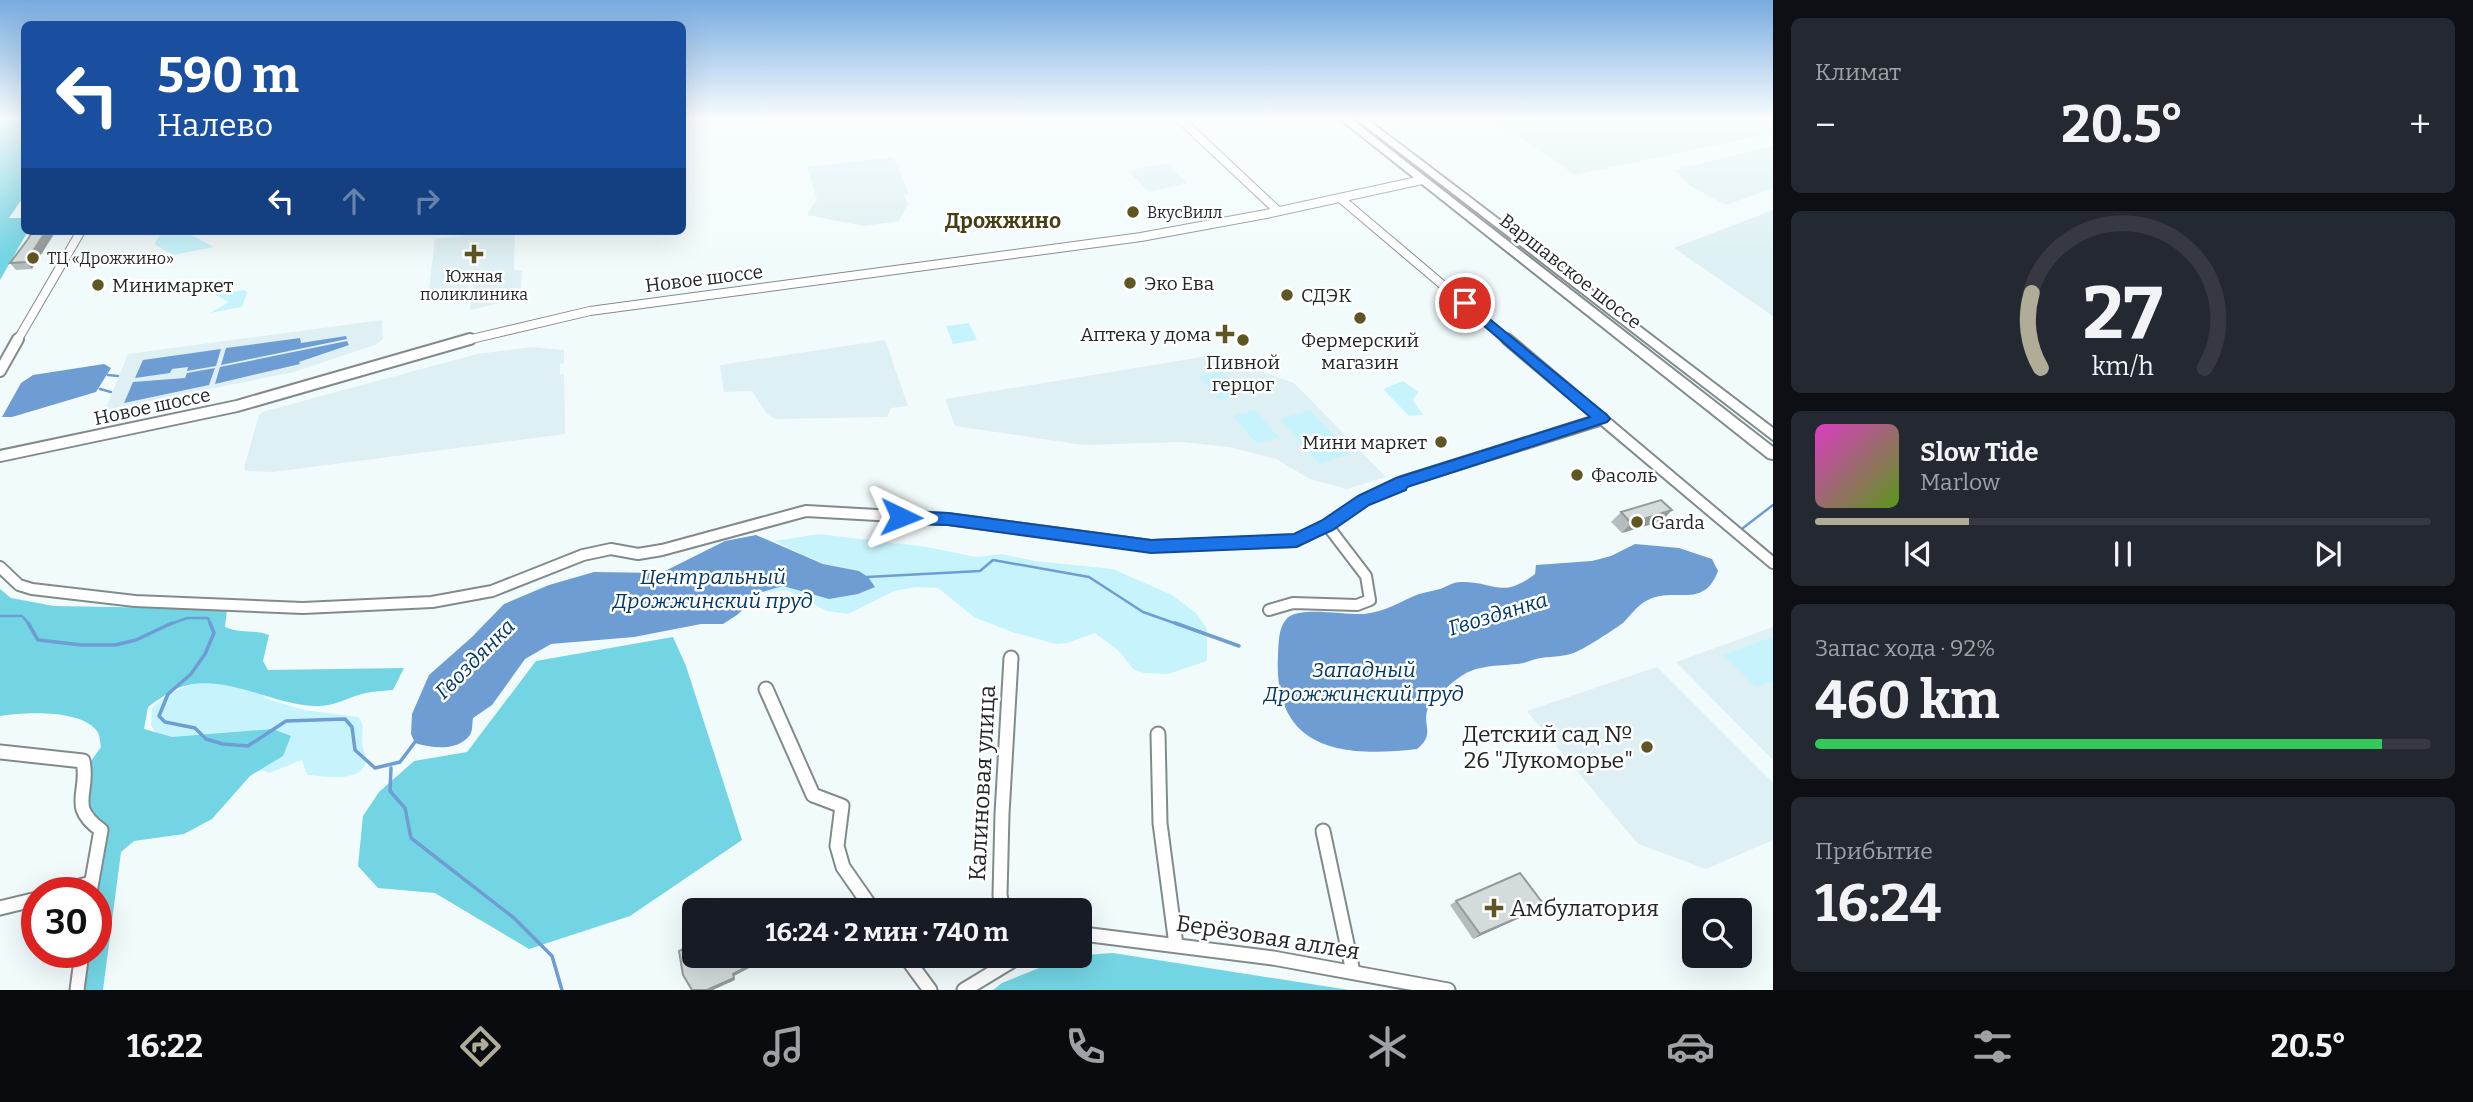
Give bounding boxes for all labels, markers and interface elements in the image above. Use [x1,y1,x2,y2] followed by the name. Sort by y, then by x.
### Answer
[157,46,299,105] text: 590 m
[42,49,133,140] icon: left
[1815,58,1901,86] text: Климат
[2061,93,2184,156] text: 20.5°
[1815,102,1836,148] text: −
[2409,102,2431,148] text: +
[157,106,273,144] text: Налево
[262,182,300,220] icon: left
[335,182,373,220] icon: ahead
[408,182,446,220] icon: right
[1147,203,1222,222] place label: ВкусВилл
[1125,204,1141,220] marker: ВкусВилл
[945,208,1061,234] district label: Дрожжино
[1495,209,1646,334] street label: Варшавское шоссе
[464,244,484,264] marker: Южная поликлиника
[47,249,174,268] place label: ТЦ «Дрожжино»
[25,250,41,266] marker: ТЦ «Дрожжино»
[644,260,764,297] street label: Новое шоссе
[420,267,528,304] place label: Южная поликлиника
[2083,270,2163,357] text: 27
[1144,272,1215,295] place label: Эко Ева
[1435,273,1495,333] pin
[112,274,233,297] place label: Минимаркет
[1122,275,1138,291] marker: Эко Ева
[90,277,106,293] marker: Минимаркет
[1301,284,1352,307] place label: СДЭК
[1446,284,1484,322] icon: arrive
[1279,287,1295,303] marker: СДЭК
[1352,310,1368,326] marker: Фермерский магазин
[1080,323,1212,346] place label: Аптека у дома
[1217,326,1233,342] marker: Аптека у дома
[1301,329,1419,374] place label: Фермерский магазин
[1235,332,1251,348] marker: Пивной герцог
[1206,351,1280,396] place label: Пивной герцог
[2092,352,2154,382] text: km/h
[92,383,212,430] street label: Новое шоссе
[1302,431,1427,454] place label: Мини маркет
[1433,434,1449,450] marker: Мини маркет
[1920,437,2039,468] text: Slow Tide
[1591,464,1657,487] place label: Фасоль
[1569,467,1585,483] marker: Фасоль
[1920,468,2000,496] text: Marlow
[864,480,938,554] position arrow
[1651,511,1705,534] place label: Garda
[1629,514,1645,530] marker: Garda
[1899,535,1937,573] icon: previous
[2104,535,2142,573] icon: pause
[2309,535,2347,573] icon: next
[611,564,813,614] water label: Центральный Дрожжинский пруд
[1445,587,1551,641] water label: Гвоздянка
[430,614,520,704] water label: Гвоздянка
[1815,634,1995,662] text: Запас хода · 92%
[1262,657,1464,707] water label: Западный Дрожжинский пруд
[1815,669,2000,732] text: 460 km
[963,684,1001,882] street label: Калиновая улица
[1463,720,1633,774] place label: Детский сад № 26 "Лукоморье"
[1639,739,1655,755] marker: Детский сад № 26 "Лукоморье"
[1815,837,1933,865] text: Прибытие
[1815,872,1941,935] text: 16:24
[21,877,112,968] speed limit sign: 30
[1510,894,1659,922] place label: Амбулатория
[1484,898,1504,918] marker: Амбулатория
[1682,898,1752,968] map controls
[1682,898,1752,968] button: search
[1174,909,1362,965] street label: Берёзовая аллея
[765,917,1009,948] text: 16:24 · 2 мин · 740 m
[456,1022,505,1071] icon: directions
[759,1022,808,1071] icon: music
[1061,1022,1110,1071] icon: phone
[1363,1022,1412,1071] icon: climate
[1666,1022,1715,1071] icon: car
[1968,1022,2017,1071] icon: filters
[127,1027,203,1065] text: 16:22
[2271,1027,2346,1065] text: 20.5°

